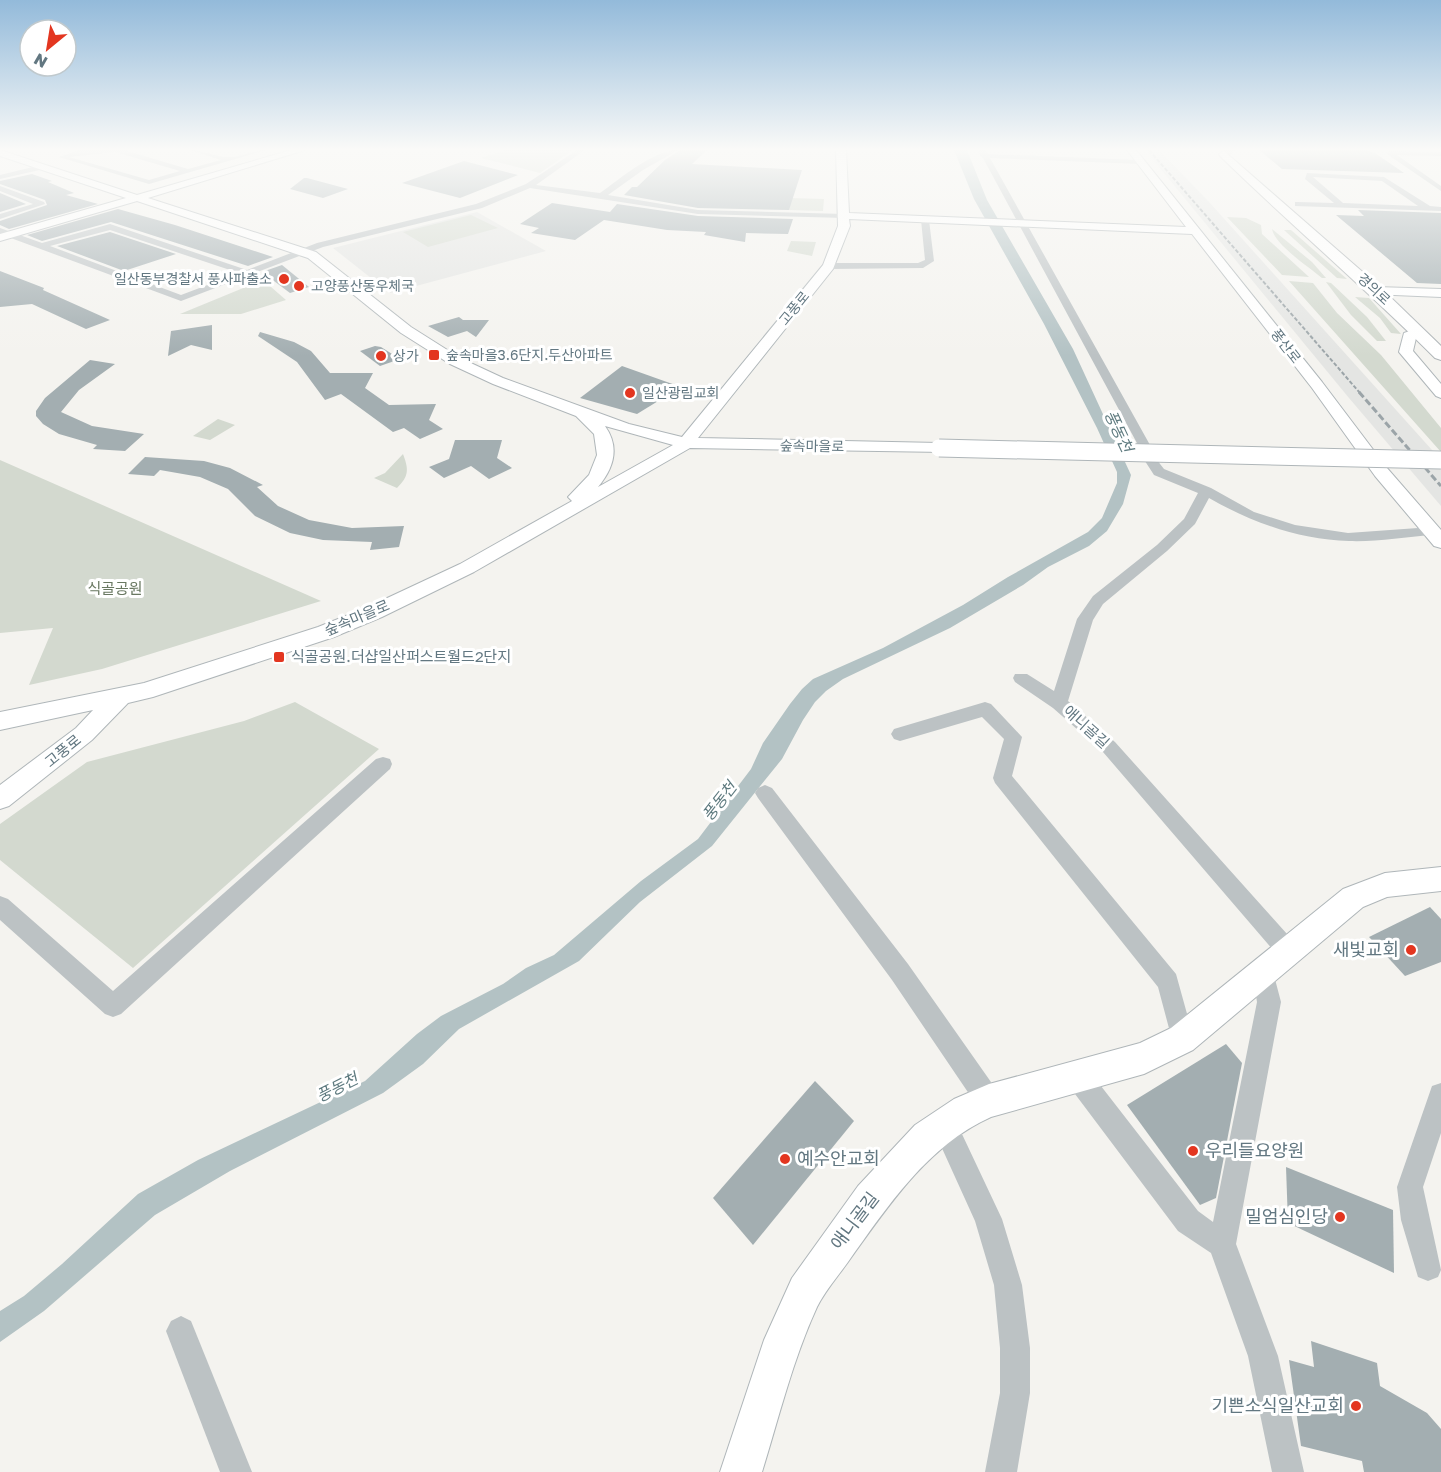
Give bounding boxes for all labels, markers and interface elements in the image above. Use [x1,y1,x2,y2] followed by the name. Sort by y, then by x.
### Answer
[18,18,78,78] north arrow
[30,49,51,73] text: N
[1354,269,1394,308] street label: 경의로
[114,270,272,287] place label: 일산동부경찰서 풍사파출소
[277,272,291,286] marker: 일산동부경찰서 풍사파출소
[311,277,414,294] place label: 고양풍산동우체국
[292,279,306,293] marker: 고양풍산동우체국
[775,287,812,328] street label: 고풍로
[1268,325,1305,366] street label: 풍산로
[446,346,613,363] place label: 숲속마을3.6단지.두산아파트
[393,347,419,364] place label: 상가
[427,348,441,362] marker: 숲속마을3.6단지.두산아파트
[374,349,388,363] marker: 상가
[642,384,719,401] place label: 일산광림교회
[623,386,637,400] marker: 일산광림교회
[1101,407,1138,457] water label: 풍동천
[780,436,844,455] street label: 숲속마을로
[87,579,143,597] park label: 식골공원
[321,595,392,639] street label: 숲속마을로
[291,647,511,665] place label: 식골공원.더샵일산퍼스트월드2단지
[272,650,286,664] marker: 식골공원.더샵일산퍼스트월드2단지
[1060,701,1113,751] street label: 애니골길
[41,730,84,770] street label: 고풍로
[698,776,742,825] water label: 풍동천
[1333,938,1399,960] place label: 새빛교회
[1404,943,1418,957] marker: 새빛교회
[313,1067,363,1106] water label: 풍동천
[1205,1139,1304,1161] place label: 우리들요양원
[1186,1144,1200,1158] marker: 우리들요양원
[797,1147,880,1169] place label: 예수안교회
[778,1152,792,1166] marker: 예수안교회
[825,1187,883,1253] street label: 애니골길
[1245,1205,1328,1227] place label: 밀엄심인당
[1333,1210,1347,1224] marker: 밀엄심인당
[1212,1394,1344,1416] place label: 기쁜소식일산교회
[1349,1399,1363,1413] marker: 기쁜소식일산교회

